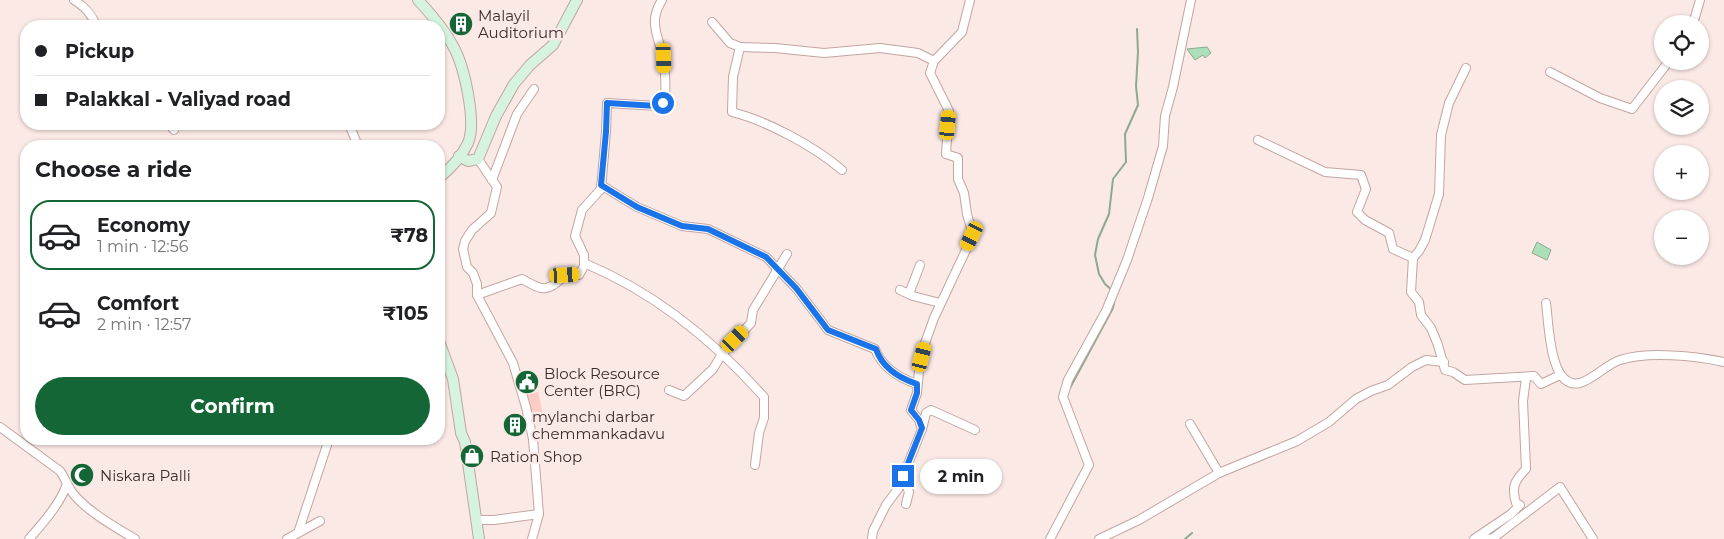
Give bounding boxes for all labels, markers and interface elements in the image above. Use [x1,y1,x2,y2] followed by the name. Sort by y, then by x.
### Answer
[478,6,564,42] place label: Malayil Auditorium
[448,11,474,37] building icon: Malayil Auditorium
[1654,15,1709,265] map controls
[1654,15,1709,70] button: locate
[65,40,134,63] text: Pickup
[655,43,672,73] car
[1654,80,1709,135] button: layers
[65,88,291,111] text: Palakkal - Valiyad road
[652,92,674,114] route start
[939,109,956,141] car
[1654,145,1709,200] button: +
[35,156,192,183] text: Choose a ride
[1654,210,1709,265] button: −
[37,213,82,258] icon: car
[97,214,190,237] text: Economy
[958,219,985,253] car
[390,224,428,247] text: ₹78
[97,237,189,256] text: 1 min · 12:56
[549,267,580,283] car
[37,291,82,336] icon: car
[97,292,179,315] text: Comfort
[382,302,428,325] text: ₹105
[97,315,191,334] text: 2 min · 12:57
[719,323,750,355] car
[911,341,932,373] car
[544,364,660,400] place label: Block Resource Center (BRC)
[514,369,540,395] public building icon: Block Resource Center (BRC)
[35,377,430,435] button: Confirm
[532,407,665,443] place label: mylanchi darbar chemmankadavu
[502,412,528,438] building icon: mylanchi darbar chemmankadavu
[459,443,485,469] shop icon: Ration Shop
[490,447,582,466] place label: Ration Shop
[920,458,1003,494] callout: 2 min
[69,462,95,488] mosque icon: Niskara Palli
[892,465,914,487] route end
[100,466,191,485] place label: Niskara Palli
[938,467,984,486] text: 2 min

